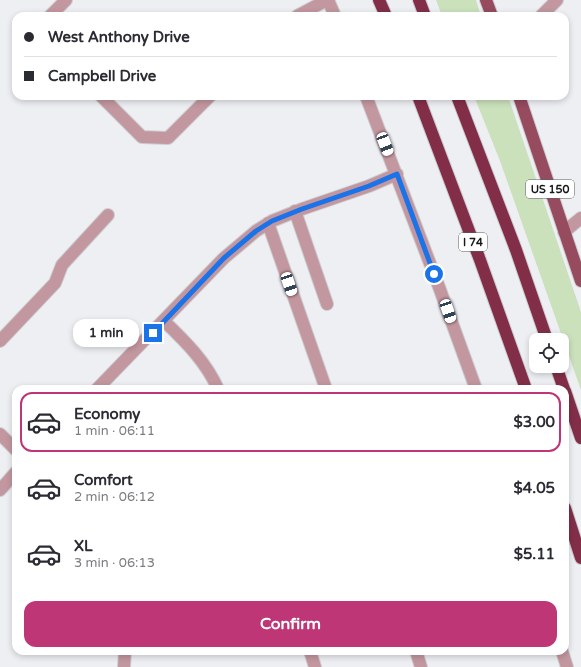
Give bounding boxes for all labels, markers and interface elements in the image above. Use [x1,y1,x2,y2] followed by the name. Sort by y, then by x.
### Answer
[48,28,190,46] text: West Anthony Drive
[48,67,156,85] text: Campbell Drive
[375,131,395,157] car
[526,180,574,198] road number: US 150
[459,233,487,251] road number: I 74
[425,265,443,283] route start
[279,271,299,297] car
[438,298,458,324] car
[73,319,139,347] callout: 1 min
[144,324,162,342] route end
[89,325,123,341] text: 1 min
[529,333,569,373] map controls
[529,333,569,373] button: locate
[26,404,62,440] icon: car
[74,405,140,423] text: Economy
[514,413,555,431] text: $3.00
[74,423,155,439] text: 1 min · 06:11
[26,470,62,506] icon: car
[74,471,133,489] text: Comfort
[514,479,555,497] text: $4.05
[74,489,155,505] text: 2 min · 06:12
[26,536,62,572] icon: car
[74,537,93,555] text: XL
[514,545,555,563] text: $5.11
[74,555,155,571] text: 3 min · 06:13
[24,601,557,647] button: Confirm

